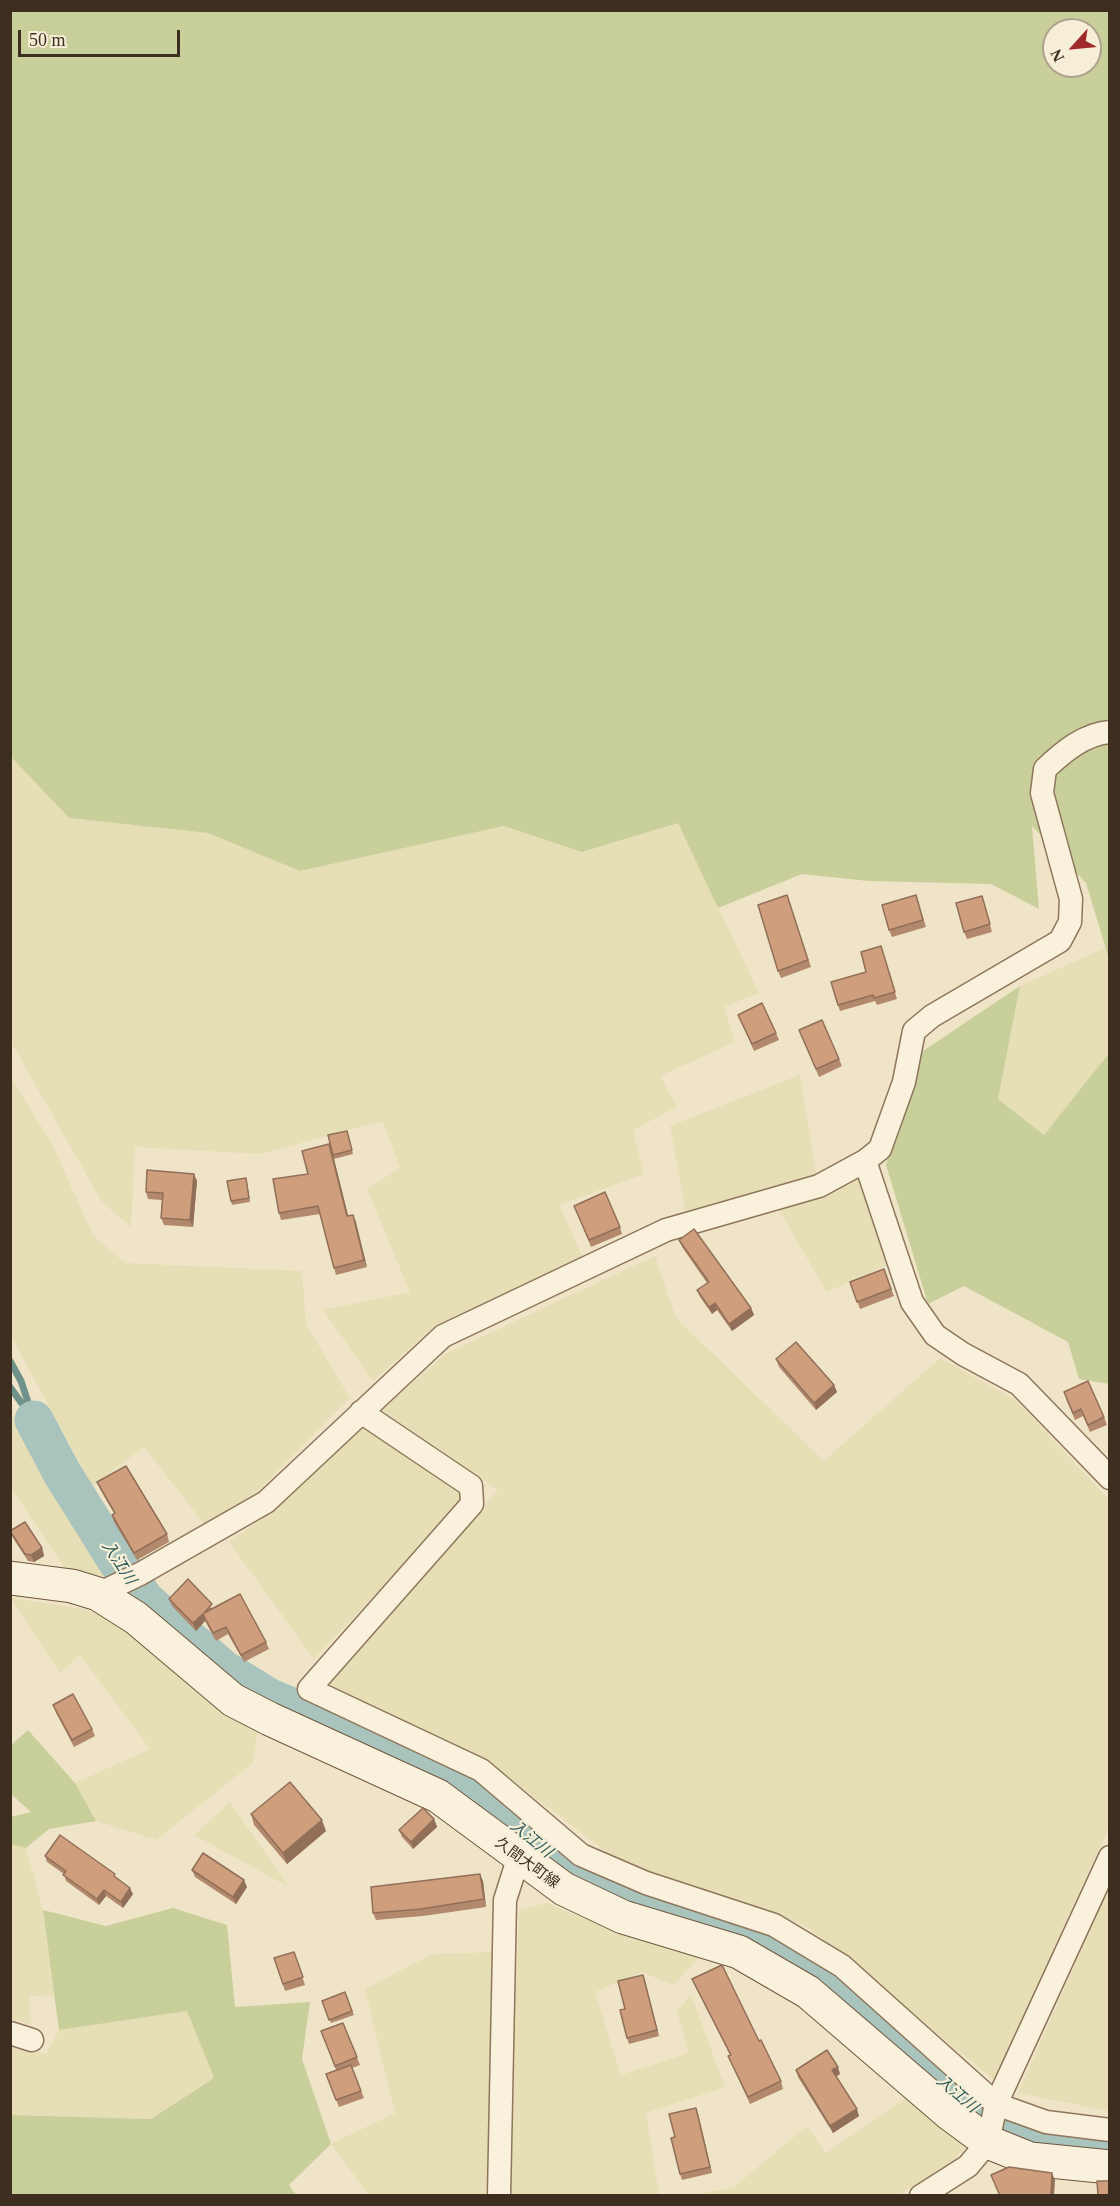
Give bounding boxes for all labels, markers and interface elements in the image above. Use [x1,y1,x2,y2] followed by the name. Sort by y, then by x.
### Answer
[21,18,183,56] scale bar
[1042,18,1102,78] north arrow
[29,30,66,50] text: 50 m
[1047,46,1067,65] text: N
[99,1537,141,1587] water label: 入江川
[507,1815,557,1861] water label: 入江川
[492,1833,564,1891] street label: 久間大町線
[933,2070,983,2116] water label: 入江川

